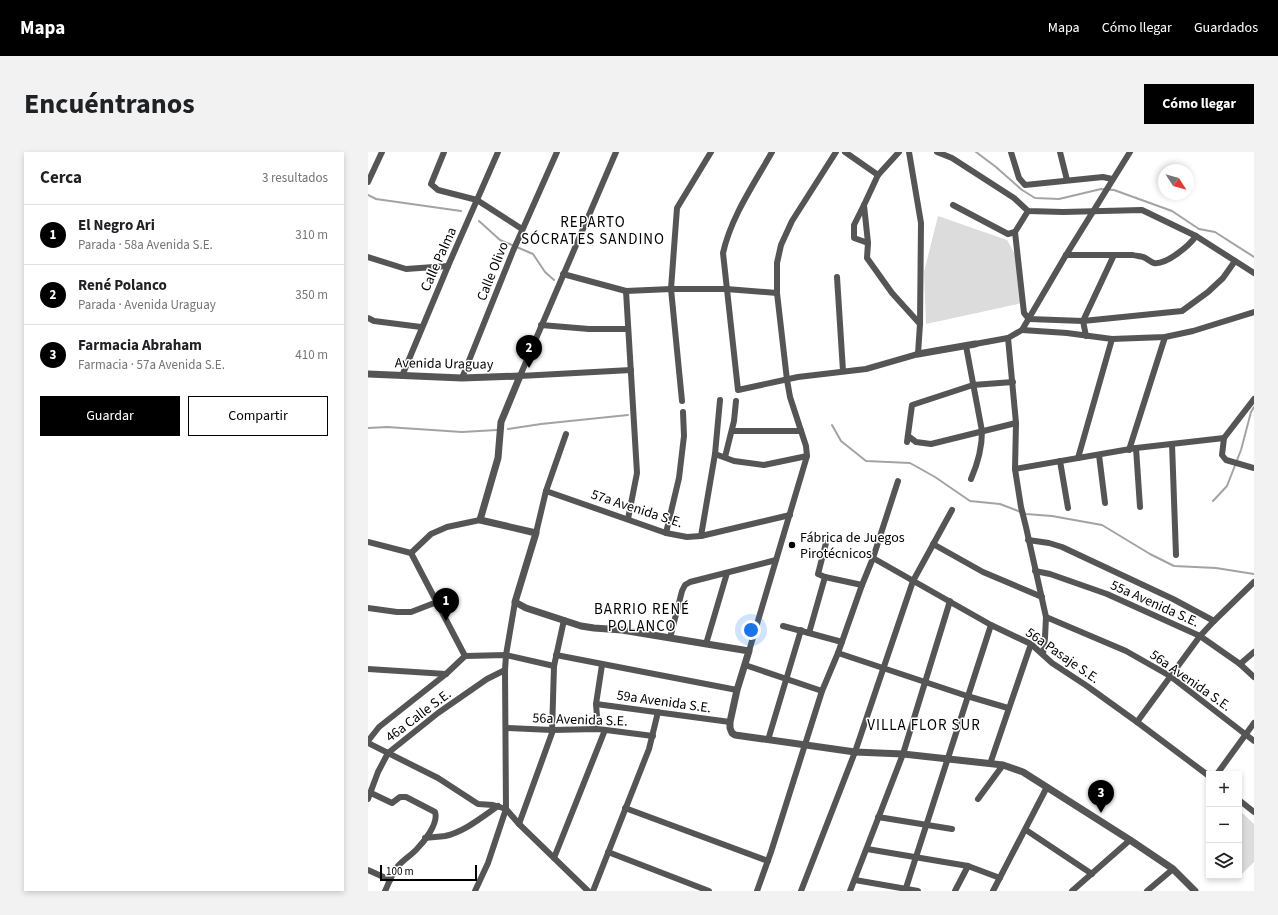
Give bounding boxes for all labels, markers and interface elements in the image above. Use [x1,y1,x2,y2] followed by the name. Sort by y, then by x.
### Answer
[20,15,65,42] text: Mapa
[1048,18,1080,38] text: Mapa
[1102,18,1172,38] text: Cómo llegar
[1194,18,1258,38] text: Guardados
[24,84,195,124] text: Encuéntranos
[1144,84,1254,124] button: Cómo llegar
[1158,164,1194,200] north arrow
[40,166,82,190] text: Cerca
[262,169,328,187] text: 3 resultados
[521,212,665,250] district label: REPARTO SÓCRATES SANDINO
[78,215,155,236] text: El Negro Ari
[416,224,462,295] street label: Calle Palma
[50,226,56,244] text: 1
[295,226,328,244] text: 310 m
[78,236,213,254] text: Parada · 58a Avenida S.E.
[472,239,514,304] street label: Calle Olivo
[78,275,167,296] text: René Polanco
[50,286,56,304] text: 2
[295,286,328,304] text: 350 m
[78,296,216,314] text: Parada · Avenida Uraguay
[78,335,202,356] text: Farmacia Abraham
[516,335,542,368] pin: 2
[50,346,56,364] text: 3
[295,346,328,364] text: 410 m
[395,353,494,375] street label: Avenida Uraguay
[78,356,225,374] text: Farmacia · 57a Avenida S.E.
[40,396,180,436] button: Guardar
[188,396,328,436] button: Compartir
[588,485,685,533] street label: 57a Avenida S.E.
[800,528,905,564] place label: Fábrica de Juegos Pirotécnicos
[787,540,797,550] marker: Fábrica de Juegos Pirotécnicos
[1107,575,1202,632] street label: 55a Avenida S.E.
[433,588,459,621] pin: 1
[594,599,690,637] district label: BARRIO RENÉ POLANCO
[741,620,761,640] your location
[1021,623,1103,689] street label: 56a Pasaje S.E.
[1146,645,1235,716] street label: 56a Avenida S.E.
[382,684,456,747] street label: 46a Calle S.E.
[615,685,712,719] street label: 59a Avenida S.E.
[532,708,628,732] street label: 56a Avenida S.E.
[867,715,981,736] district label: VILLA FLOR SUR
[1206,771,1242,879] map controls
[1206,771,1242,807] button: +
[1088,780,1114,813] pin: 3
[1206,807,1242,843] button: −
[1206,843,1242,879] button: layers
[380,863,477,882] scale bar
[386,864,414,879] text: 100 m

